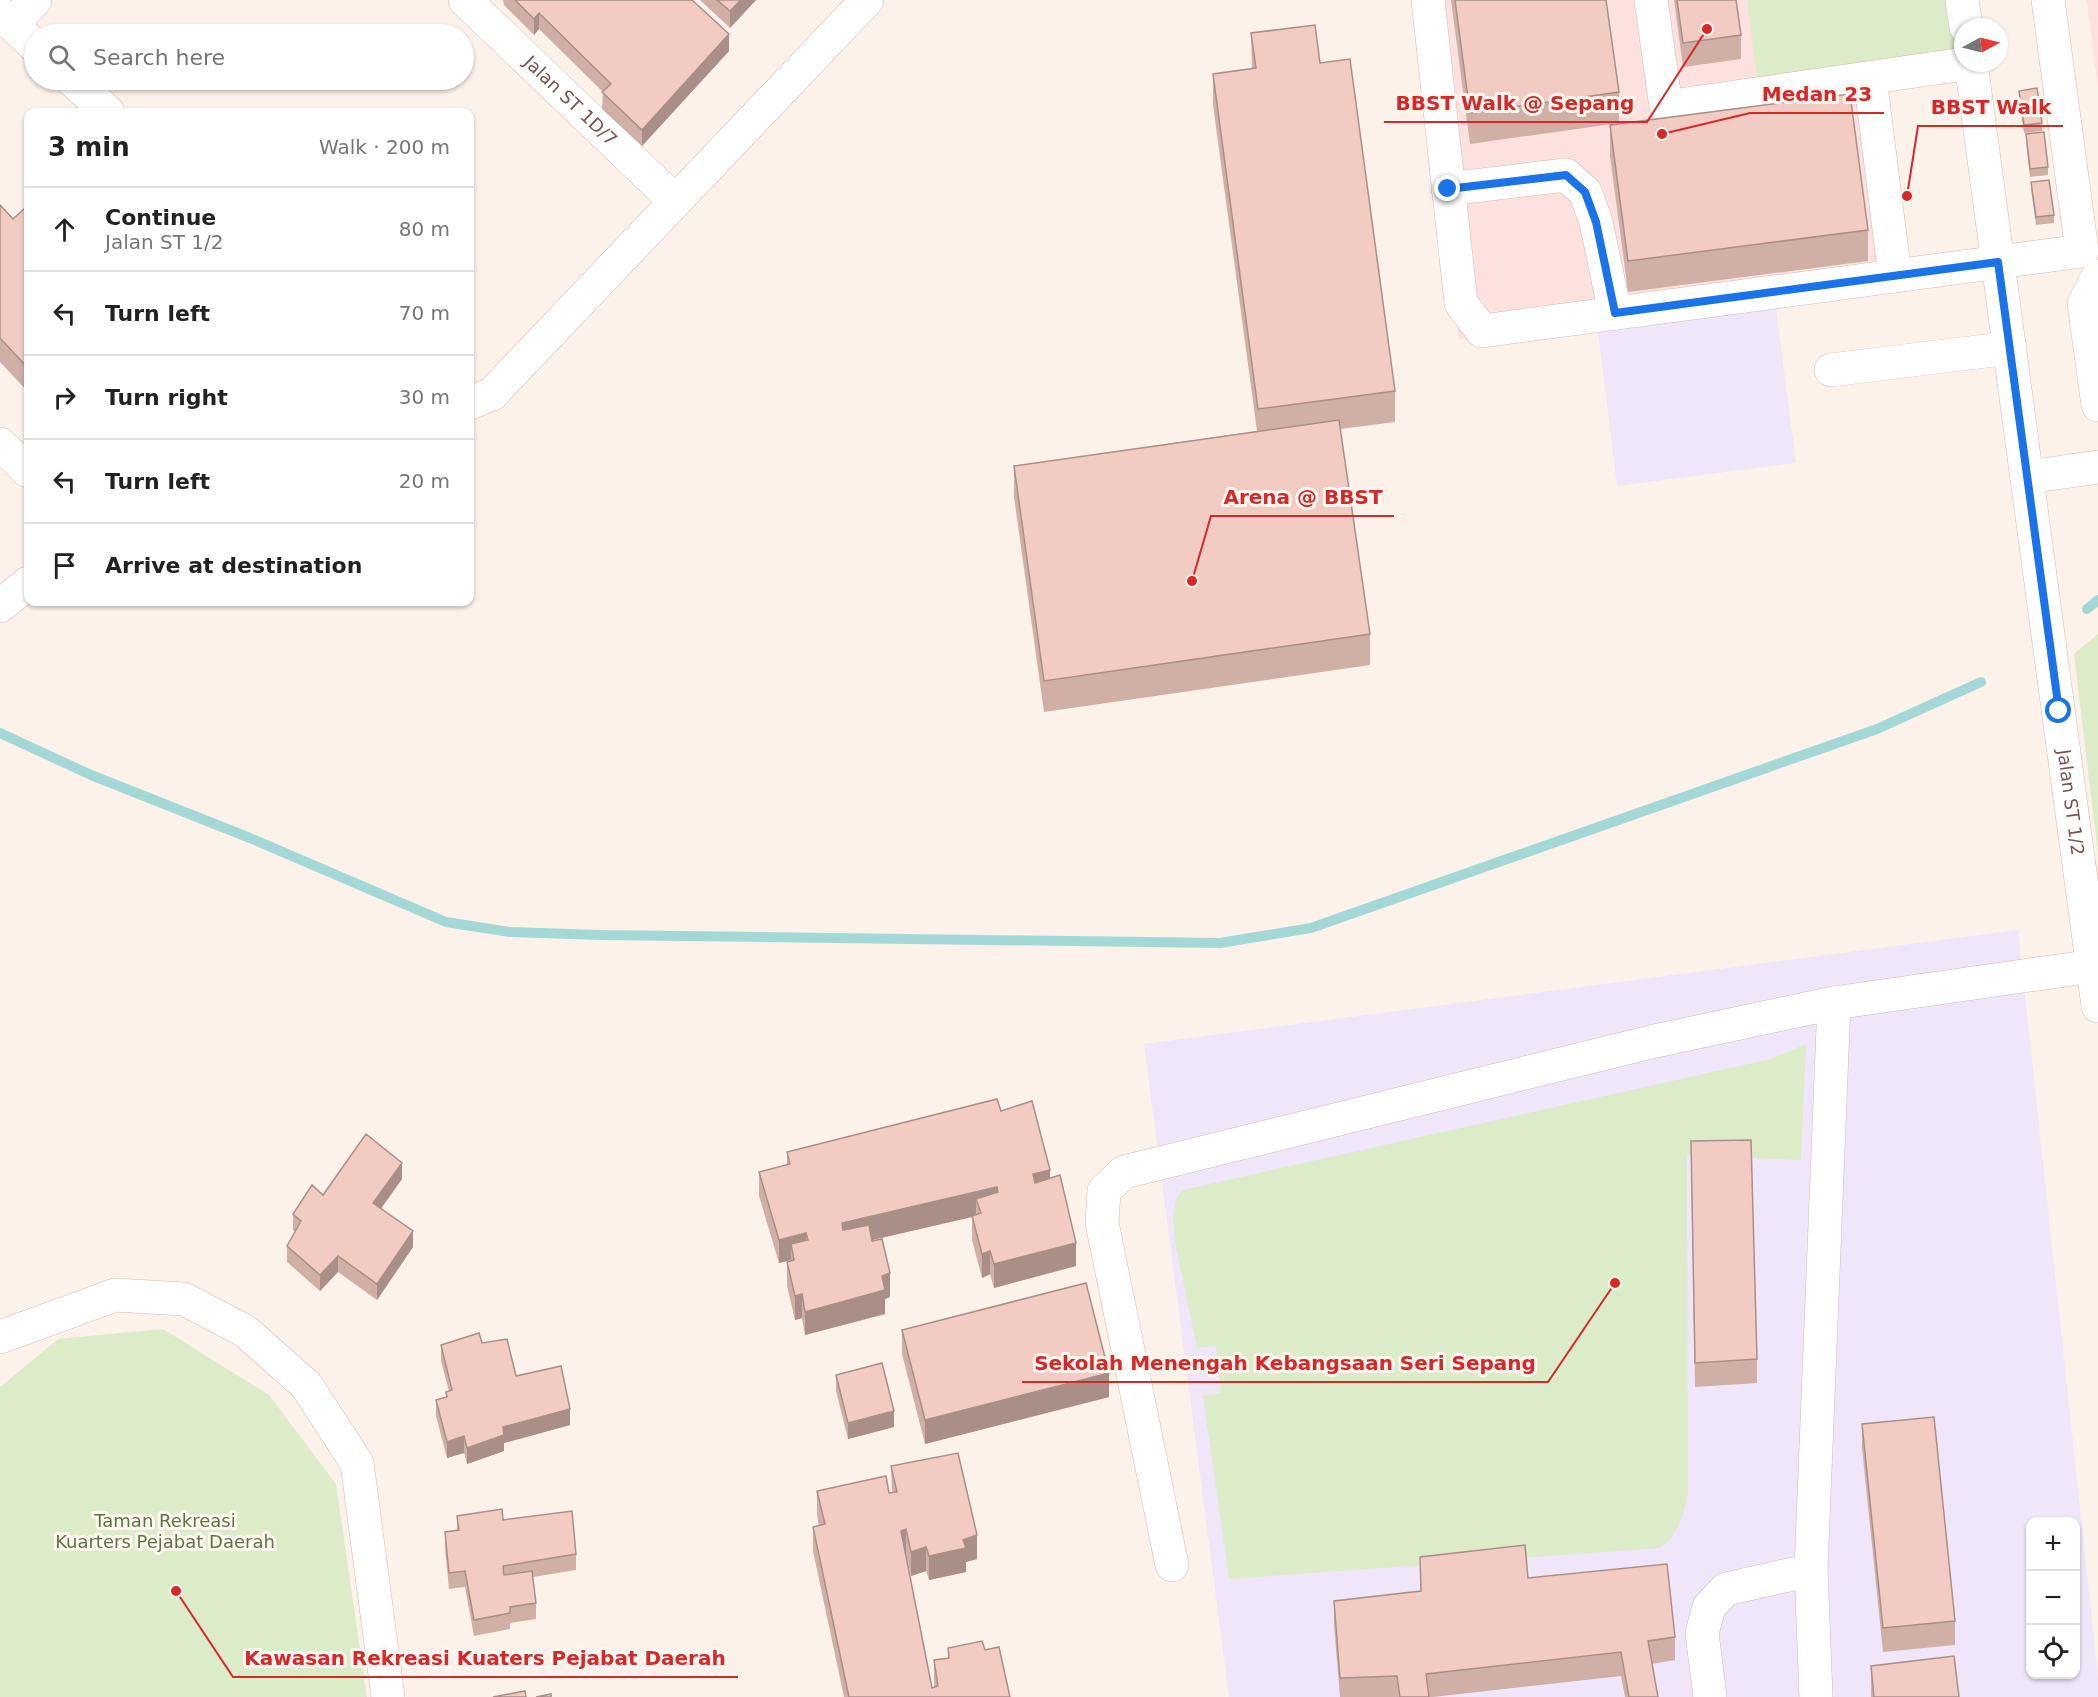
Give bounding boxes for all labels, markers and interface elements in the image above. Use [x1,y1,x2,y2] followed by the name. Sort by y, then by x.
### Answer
[1954,18,2008,72] north arrow
[24,24,474,90] search box
[45,41,78,74] icon: search
[93,45,225,70] text: Search here
[519,51,622,150] street label: Jalan ST 1D/7
[1750,75,1884,113] callout: Medan 23
[1762,82,1872,106] text: Medan 23
[1384,84,1647,122] callout: BBST Walk @ Sepang
[1918,88,2063,126] callout: BBST Walk
[1396,91,1634,115] text: BBST Walk @ Sepang
[1931,95,2052,119] text: BBST Walk
[48,132,130,162] text: 3 min
[319,135,450,159] text: Walk · 200 m
[1434,175,1460,201] route end
[105,205,216,230] text: Continue
[48,213,81,246] icon: ahead
[399,217,450,241] text: 80 m
[105,230,223,254] text: Jalan ST 1/2
[48,297,81,330] icon: left
[105,301,210,326] text: Turn left
[399,301,450,325] text: 70 m
[48,381,81,414] icon: right
[105,385,228,410] text: Turn right
[399,385,450,409] text: 30 m
[48,465,81,498] icon: left
[105,469,210,494] text: Turn left
[399,469,450,493] text: 20 m
[1211,478,1394,516] callout: Arena @ BBST
[1223,485,1383,509] text: Arena @ BBST
[48,549,81,582] icon: arrive
[105,553,362,578] text: Arrive at destination
[2045,697,2071,723] route start
[2053,747,2089,857] street label: Jalan ST 1/2
[1022,1344,1548,1382] callout: Sekolah Menengah Kebangsaan Seri Sepang
[1034,1351,1536,1375] text: Sekolah Menengah Kebangsaan Seri Sepang
[55,1510,275,1552] park label: Taman Rekreasi Kuarters Pejabat Daerah
[2026,1517,2080,1679] map controls
[2026,1517,2080,1571] button: +
[2026,1571,2080,1625] button: −
[2026,1625,2080,1679] button: locate
[233,1639,738,1677] callout: Kawasan Rekreasi Kuaters Pejabat Daerah
[244,1646,726,1670] text: Kawasan Rekreasi Kuaters Pejabat Daerah

